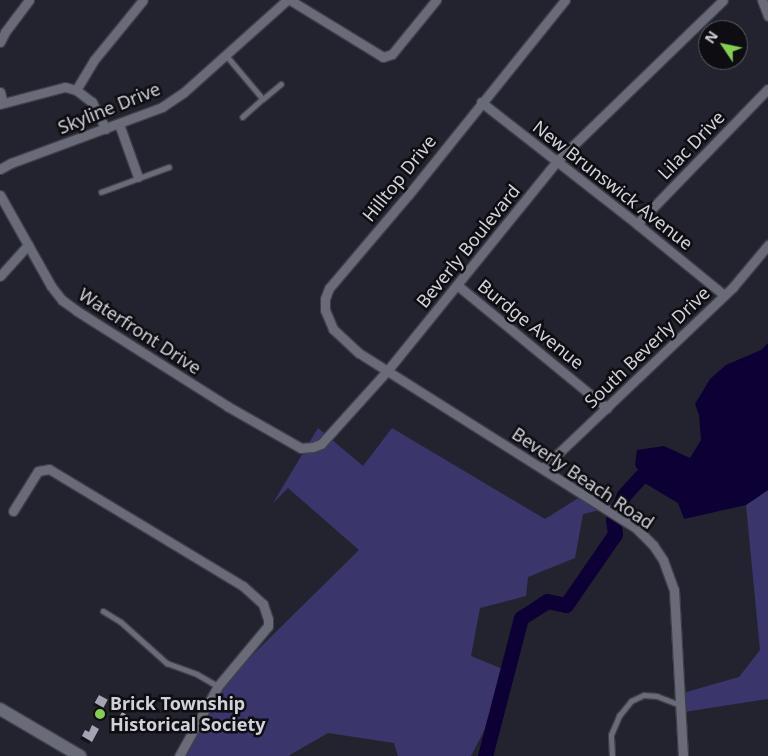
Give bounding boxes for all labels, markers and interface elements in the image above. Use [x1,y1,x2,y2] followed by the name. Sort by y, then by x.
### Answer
[698,20,748,70] north arrow
[700,27,722,47] text: N
[55,78,163,138] street label: Skyline Drive
[653,106,729,184] street label: Lilac Drive
[529,116,697,254] street label: New Brunswick Avenue
[358,130,440,226] street label: Hilltop Drive
[412,180,524,312] street label: Beverly Boulevard
[474,275,588,373] street label: Burdge Avenue
[580,282,714,412] street label: South Beverly Drive
[75,283,205,379] street label: Waterfront Drive
[508,423,658,533] street label: Beverly Beach Road
[110,693,265,736] place label: Brick Township Historical Society
[94,708,106,720] marker: Brick Township Historical Society

